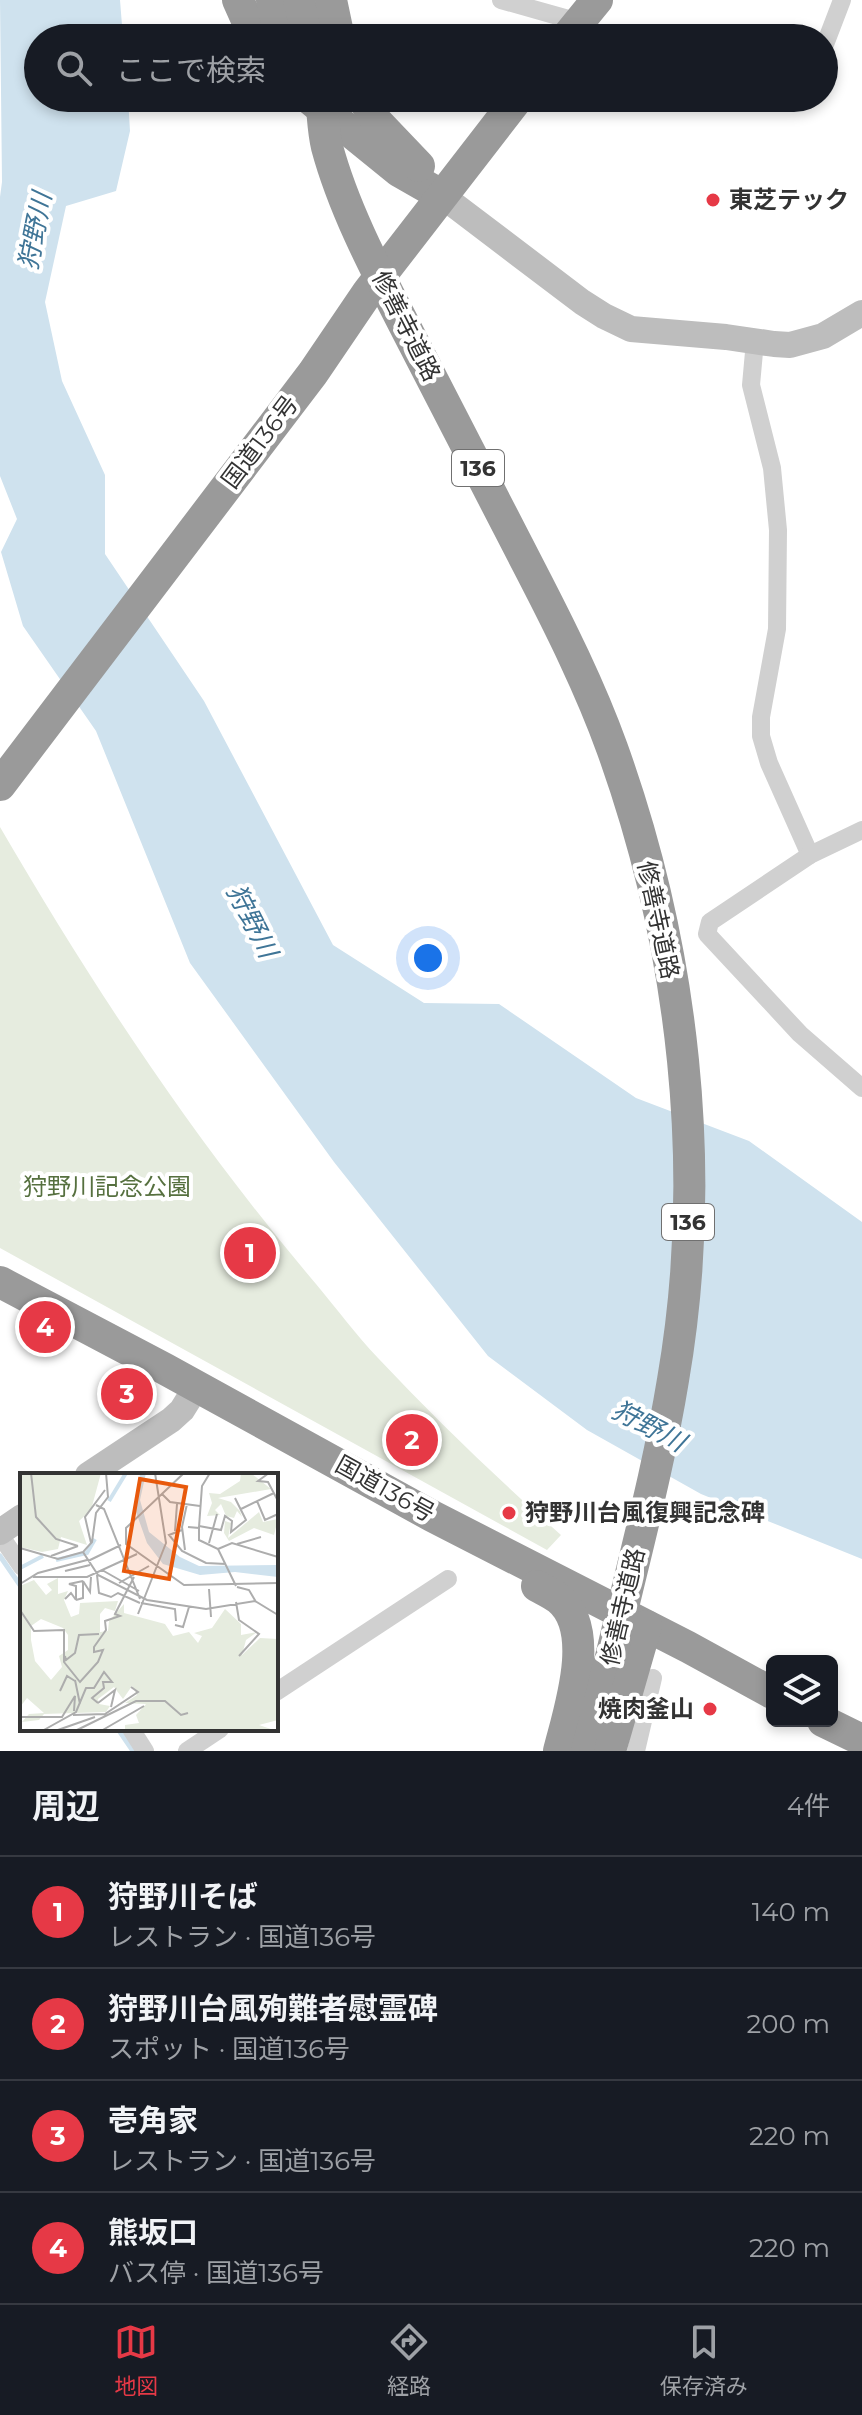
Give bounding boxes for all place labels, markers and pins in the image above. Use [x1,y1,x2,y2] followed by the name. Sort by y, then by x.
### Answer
[729,185,849,214] place label: 東芝テック
[704,191,722,209] marker: 東芝テック
[224,1223,276,1283] pin: 1
[19,1297,71,1357] pin: 4
[101,1364,153,1424] pin: 3
[386,1410,438,1470] pin: 2
[525,1498,765,1527] place label: 狩野川台風復興記念碑
[500,1504,518,1522] marker: 狩野川台風復興記念碑
[598,1694,694,1723] place label: 焼肉釜山
[701,1700,719,1718] marker: 焼肉釜山

